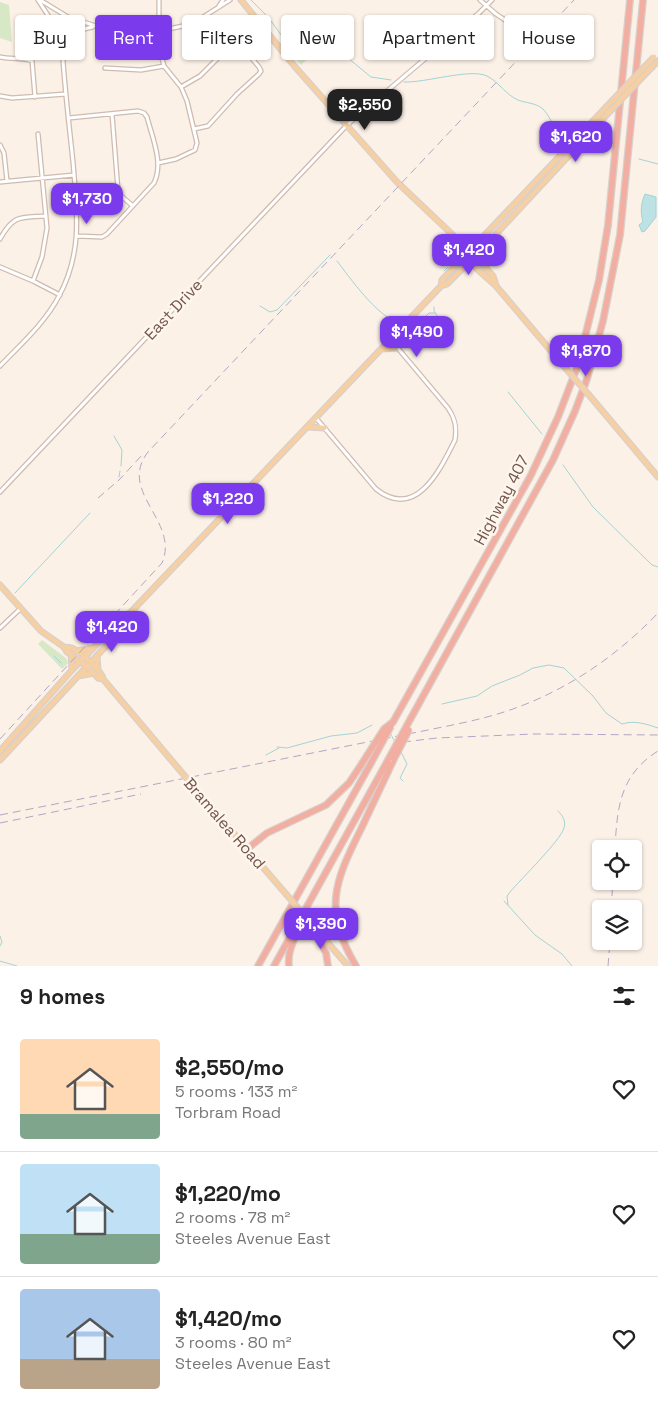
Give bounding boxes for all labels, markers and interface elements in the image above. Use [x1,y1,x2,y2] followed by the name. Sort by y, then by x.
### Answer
[15,15,85,60] chip: Buy
[95,15,172,60] chip: Rent
[182,15,271,60] chip: Filters
[281,15,354,60] chip: New
[364,15,494,60] chip: Apartment
[504,15,594,60] chip: House
[324,88,406,131] pin: $2,550
[338,94,392,115] text: $2,550
[535,120,617,163] pin: $1,620
[550,126,602,147] text: $1,620
[46,182,128,225] pin: $1,730
[62,188,112,209] text: $1,730
[428,234,510,276] pin: $1,420
[443,239,495,260] text: $1,420
[140,274,207,344] street label: East Drive
[376,316,458,358] pin: $1,490
[391,321,443,342] text: $1,490
[545,334,627,377] pin: $1,870
[561,340,611,361] text: $1,870
[469,452,534,549] street label: Highway 407
[187,482,269,525] pin: $1,220
[202,488,254,509] text: $1,220
[71,610,153,653] pin: $1,420
[86,616,138,637] text: $1,420
[179,773,270,873] street label: Bramalea Road
[592,840,642,950] map controls
[592,840,642,890] button: locate
[592,900,642,950] button: layers
[280,908,362,950] pin: $1,390
[295,913,347,934] text: $1,390
[610,982,638,1010] icon: filters
[20,983,105,1010] text: 9 homes
[175,1054,284,1081] text: $2,550/mo
[60,1059,120,1119] icon: home
[610,1075,638,1103] icon: heart
[175,1081,297,1102] text: 5 rooms · 133 m²
[175,1102,281,1123] text: Torbram Road
[175,1180,281,1207] text: $1,220/mo
[60,1184,120,1244] icon: home
[610,1200,638,1228] icon: heart
[175,1207,290,1228] text: 2 rooms · 78 m²
[175,1228,331,1249] text: Steeles Avenue East
[175,1305,282,1332] text: $1,420/mo
[60,1309,120,1369] icon: home
[610,1325,638,1353] icon: heart
[175,1332,292,1353] text: 3 rooms · 80 m²
[175,1353,331,1374] text: Steeles Avenue East

